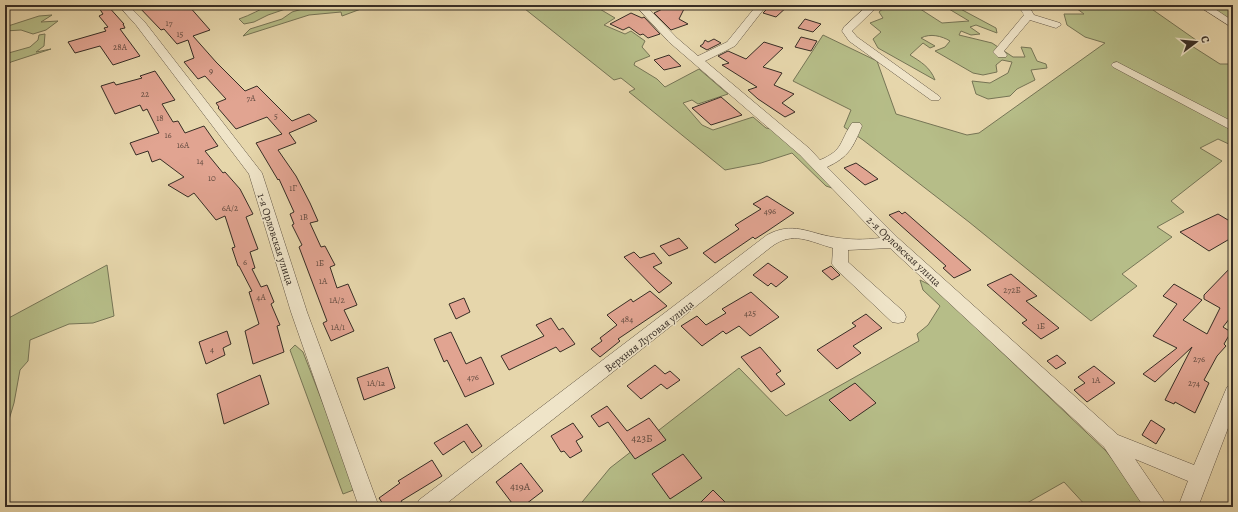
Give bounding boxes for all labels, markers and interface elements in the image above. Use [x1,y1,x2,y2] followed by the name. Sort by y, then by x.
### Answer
[166,17,173,29] house number: 17
[1176,22,1216,62] north arrow
[177,28,184,40] house number: 15
[1197,34,1213,45] text: С
[113,41,128,53] house number: 28А
[209,65,213,77] house number: 9
[141,88,150,100] house number: 22
[246,92,256,104] house number: 7А
[274,110,278,122] house number: 5
[156,112,164,124] house number: 18
[164,129,172,141] house number: 16
[177,139,190,151] house number: 16А
[196,155,204,167] house number: 14
[208,172,216,184] house number: 10
[289,182,297,194] house number: 1Г
[254,191,298,288] street label: 1-я Орловская улица
[222,202,239,214] house number: 6А/2
[764,205,776,217] house number: 496
[300,211,308,223] house number: 1В
[863,213,945,291] street label: 2-я Орловская улица
[243,256,247,268] house number: 6
[316,257,324,269] house number: 1Б
[319,275,328,287] house number: 1А
[1003,284,1021,296] house number: 272Б
[256,291,266,303] house number: 4А
[329,294,346,306] house number: 1А/2
[602,296,698,376] street label: Верхняя Луговая улица
[744,307,756,319] house number: 425
[621,313,633,325] house number: 484
[1037,320,1045,332] house number: 1Б
[331,321,345,333] house number: 1А/1
[210,343,214,355] house number: 4
[1193,353,1205,365] house number: 276
[467,371,479,383] house number: 476
[1092,374,1101,386] house number: 1А
[367,377,386,389] house number: 1А/1а
[1188,377,1200,389] house number: 274
[631,431,653,446] house number: 423Б
[510,479,531,494] house number: 419А

